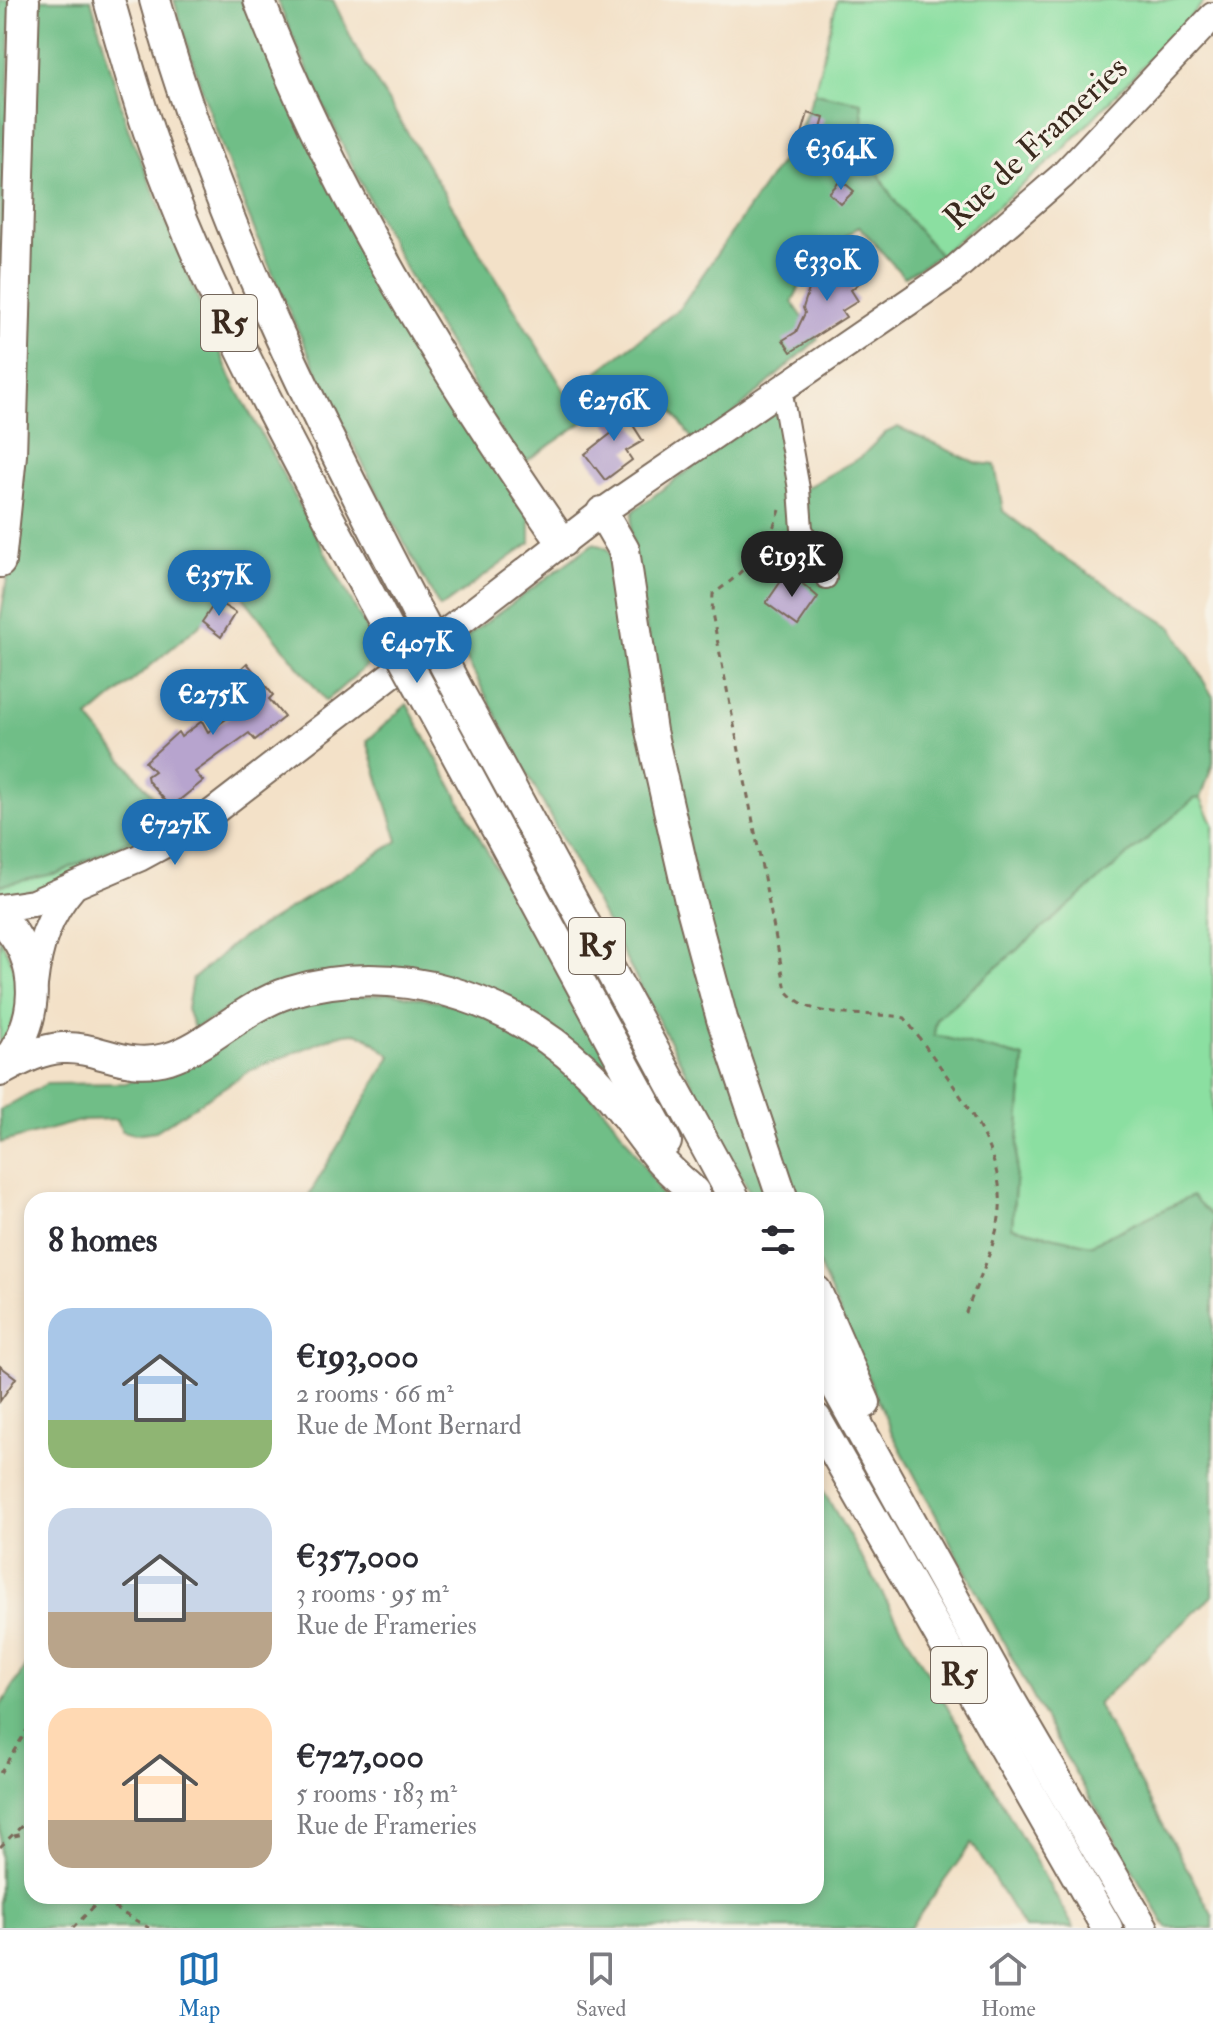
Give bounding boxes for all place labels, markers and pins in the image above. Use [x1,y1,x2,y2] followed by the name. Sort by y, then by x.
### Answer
[785,124,897,192] pin: €364K
[771,235,883,303] pin: €330K
[558,375,670,443] pin: €276K
[736,531,848,599] pin: €193K
[163,550,275,618] pin: €357K
[361,617,473,685] pin: €407K
[157,669,269,737] pin: €275K
[119,799,231,867] pin: €727K

